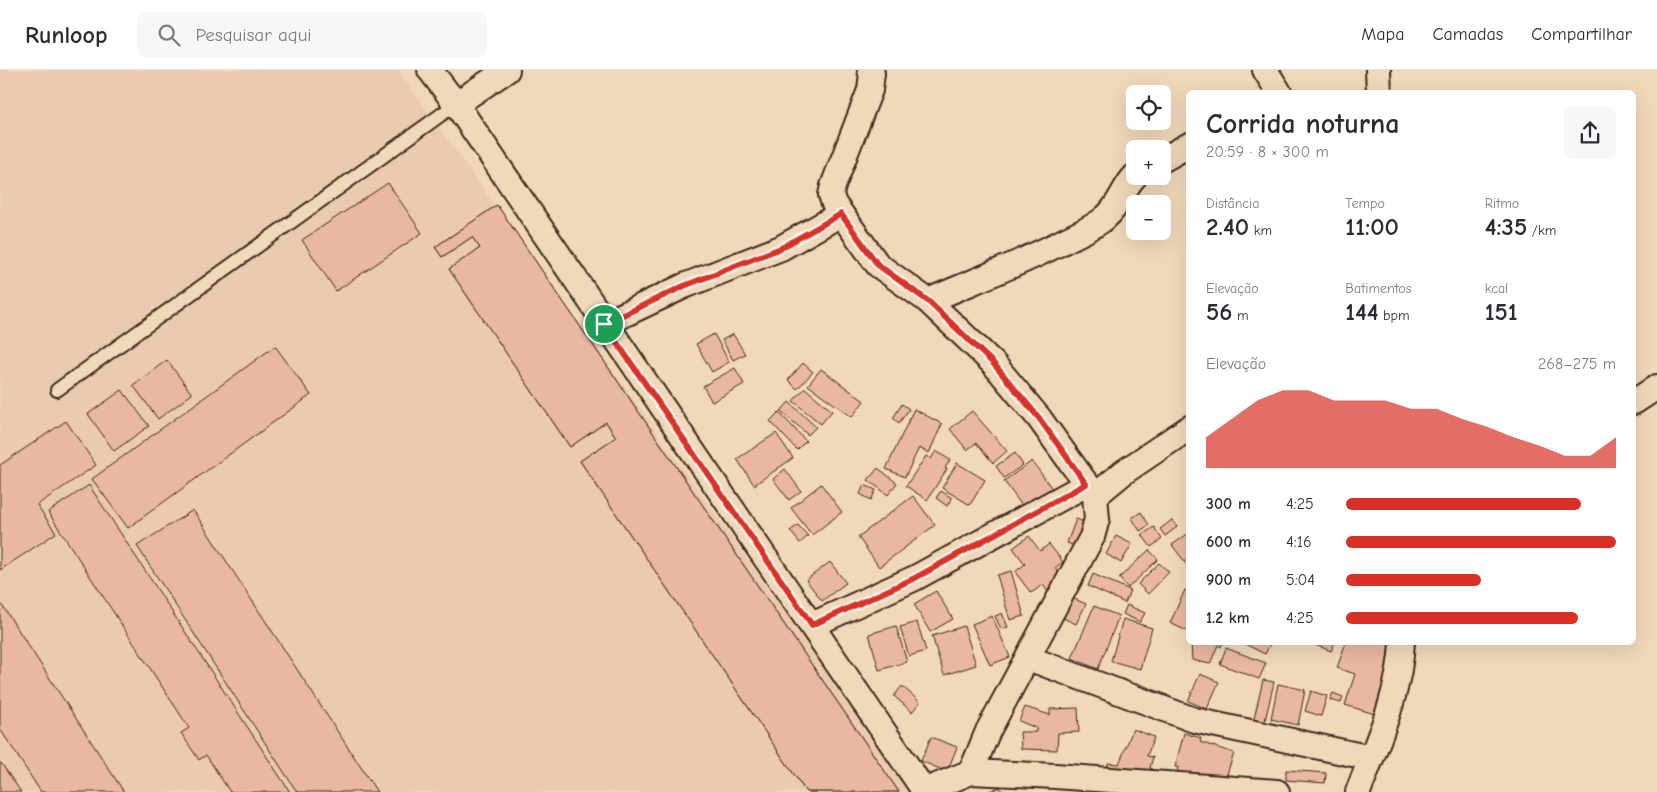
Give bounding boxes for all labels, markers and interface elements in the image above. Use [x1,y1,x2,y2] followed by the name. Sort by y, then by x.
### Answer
[137,12,487,57] search box
[25,21,107,49] text: Runloop
[155,21,183,49] icon: search
[195,24,312,46] text: Pesquisar aqui
[1361,24,1404,45] text: Mapa
[1432,24,1503,45] text: Camadas
[1531,24,1632,45] text: Compartilhar
[1126,85,1171,240] map controls
[1126,85,1171,130] button: locate
[1564,107,1616,159] button: share
[1206,108,1399,140] text: Corrida noturna
[1126,140,1171,185] button: +
[1206,143,1329,161] text: 20:59 · 8 × 300 m
[1126,195,1171,240] button: −
[1206,195,1260,212] text: Distância
[1345,195,1385,212] text: Tempo
[1485,195,1519,212] text: Ritmo
[1206,212,1249,241] text: 2.40
[1345,212,1399,241] text: 11:00
[1485,212,1527,241] text: 4:35
[1249,222,1272,239] text: km
[1527,222,1556,239] text: /km
[1206,280,1259,297] text: Elevação
[1345,280,1411,297] text: Batimentos
[1485,280,1508,297] text: kcal
[1206,297,1232,326] text: 56
[1345,297,1378,326] text: 144
[1485,297,1518,326] text: 151
[583,303,625,345] pin
[1232,307,1249,324] text: m
[1378,307,1410,324] text: bpm
[590,310,618,338] icon: arrive
[1206,355,1266,373] text: Elevação
[1538,355,1616,373] text: 268–275 m
[1206,495,1251,513] text: 300 m
[1286,495,1314,513] text: 4:25
[1206,533,1251,551] text: 600 m
[1286,533,1312,551] text: 4:16
[1206,571,1251,589] text: 900 m
[1286,571,1315,589] text: 5:04
[1206,609,1249,627] text: 1.2 km
[1286,609,1314,627] text: 4:25

